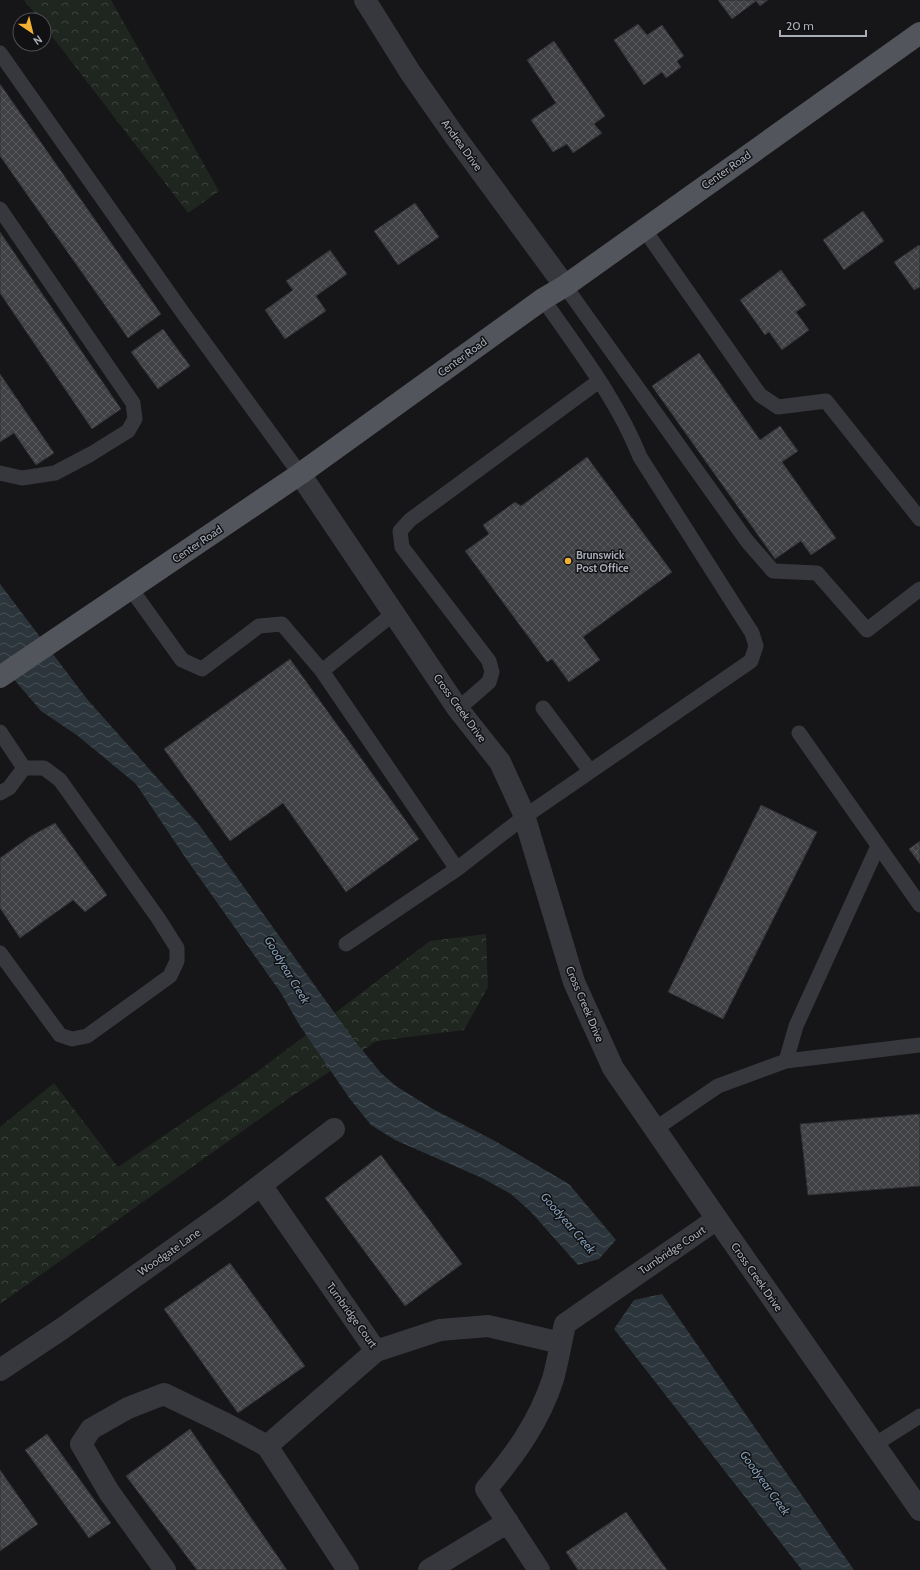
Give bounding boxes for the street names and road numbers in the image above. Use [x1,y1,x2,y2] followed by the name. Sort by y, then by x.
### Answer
[439,116,486,174] street label: Andrea Drive
[698,148,754,192] street label: Center Road
[435,334,489,380] street label: Center Road
[169,522,225,566] street label: Center Road
[431,671,490,745] street label: Cross Creek Drive
[563,964,607,1044] street label: Cross Creek Drive
[636,1222,708,1277] street label: Turnbridge Court
[135,1225,203,1279] street label: Woodgate Lane
[728,1240,786,1315] street label: Cross Creek Drive
[324,1280,381,1351] street label: Turnbridge Court

